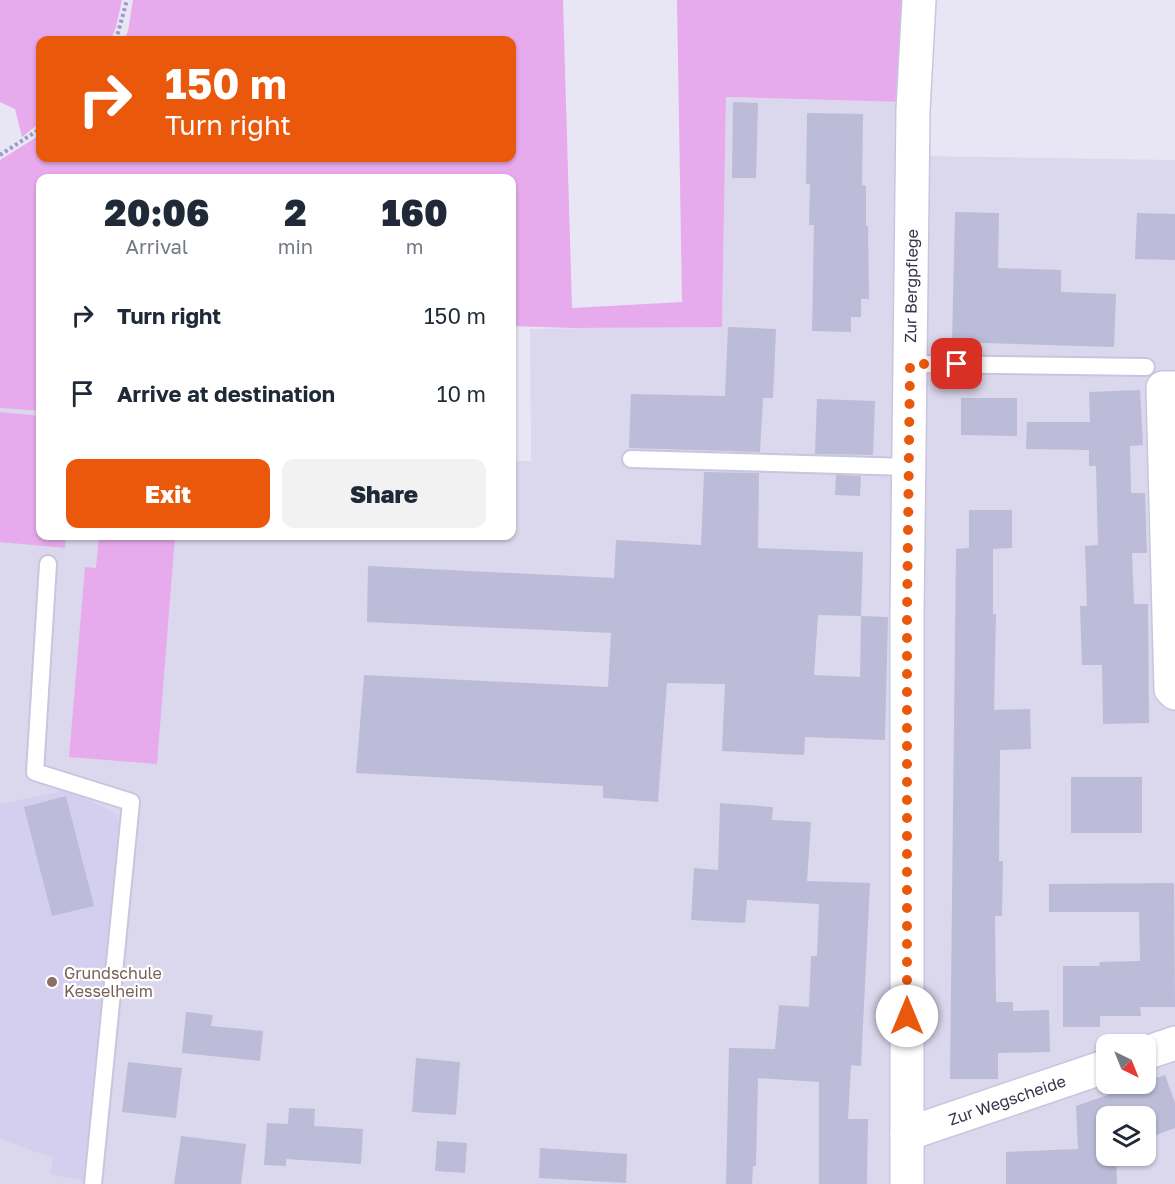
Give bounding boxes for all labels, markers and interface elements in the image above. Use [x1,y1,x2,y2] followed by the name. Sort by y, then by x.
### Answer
[165,58,287,108] text: 150 m
[66,60,144,138] icon: right
[165,109,291,141] text: Turn right
[104,191,209,234] text: 20:06
[284,191,307,234] text: 2
[381,191,448,234] text: 160
[900,229,922,343] street label: Zur Bergpflege
[126,234,188,258] text: Arrival
[278,234,313,258] text: min
[406,234,423,258] text: m
[66,299,99,332] icon: right
[117,302,221,329] text: Turn right
[424,302,486,329] text: 150 m
[931,338,982,389] pin
[940,347,973,380] icon: arrive
[66,377,99,410] icon: arrive
[117,380,335,407] text: Arrive at destination
[437,380,486,407] text: 10 m
[66,459,270,528] button: Exit
[282,459,486,528] button: Share
[64,963,162,1001] place label: Grundschule Kesselheim
[45,975,59,989] marker: Grundschule Kesselheim
[875,984,939,1048] position arrow
[1096,1034,1156,1094] north arrow
[1096,1034,1156,1166] map controls
[946,1071,1068,1129] street label: Zur Wegscheide
[1096,1106,1156,1166] button: layers

